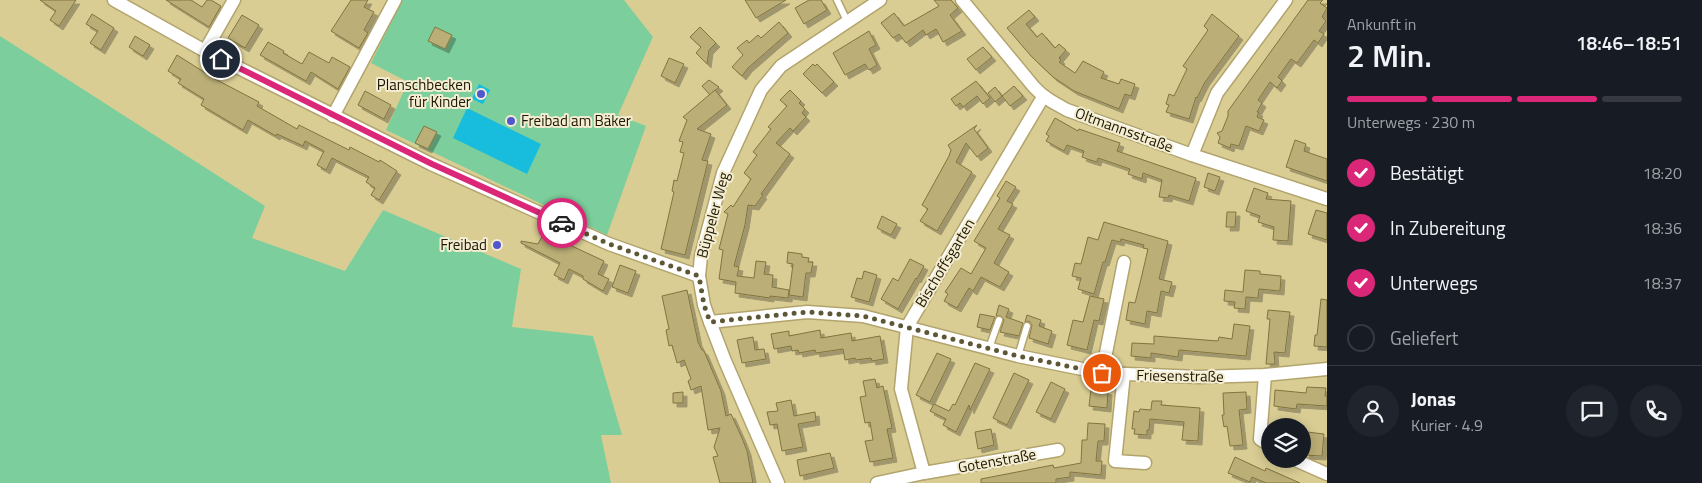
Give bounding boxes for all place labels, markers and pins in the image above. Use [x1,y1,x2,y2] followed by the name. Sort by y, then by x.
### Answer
[200,38,242,80] pin
[377,73,471,113] place label: Planschbecken für Kinder
[475,88,487,100] marker: Planschbecken für Kinder
[521,109,631,132] place label: Freibad am Bäker
[505,115,517,127] marker: Freibad am Bäker
[440,233,487,256] place label: Freibad
[491,239,503,251] marker: Freibad
[1081,352,1123,394] pin

